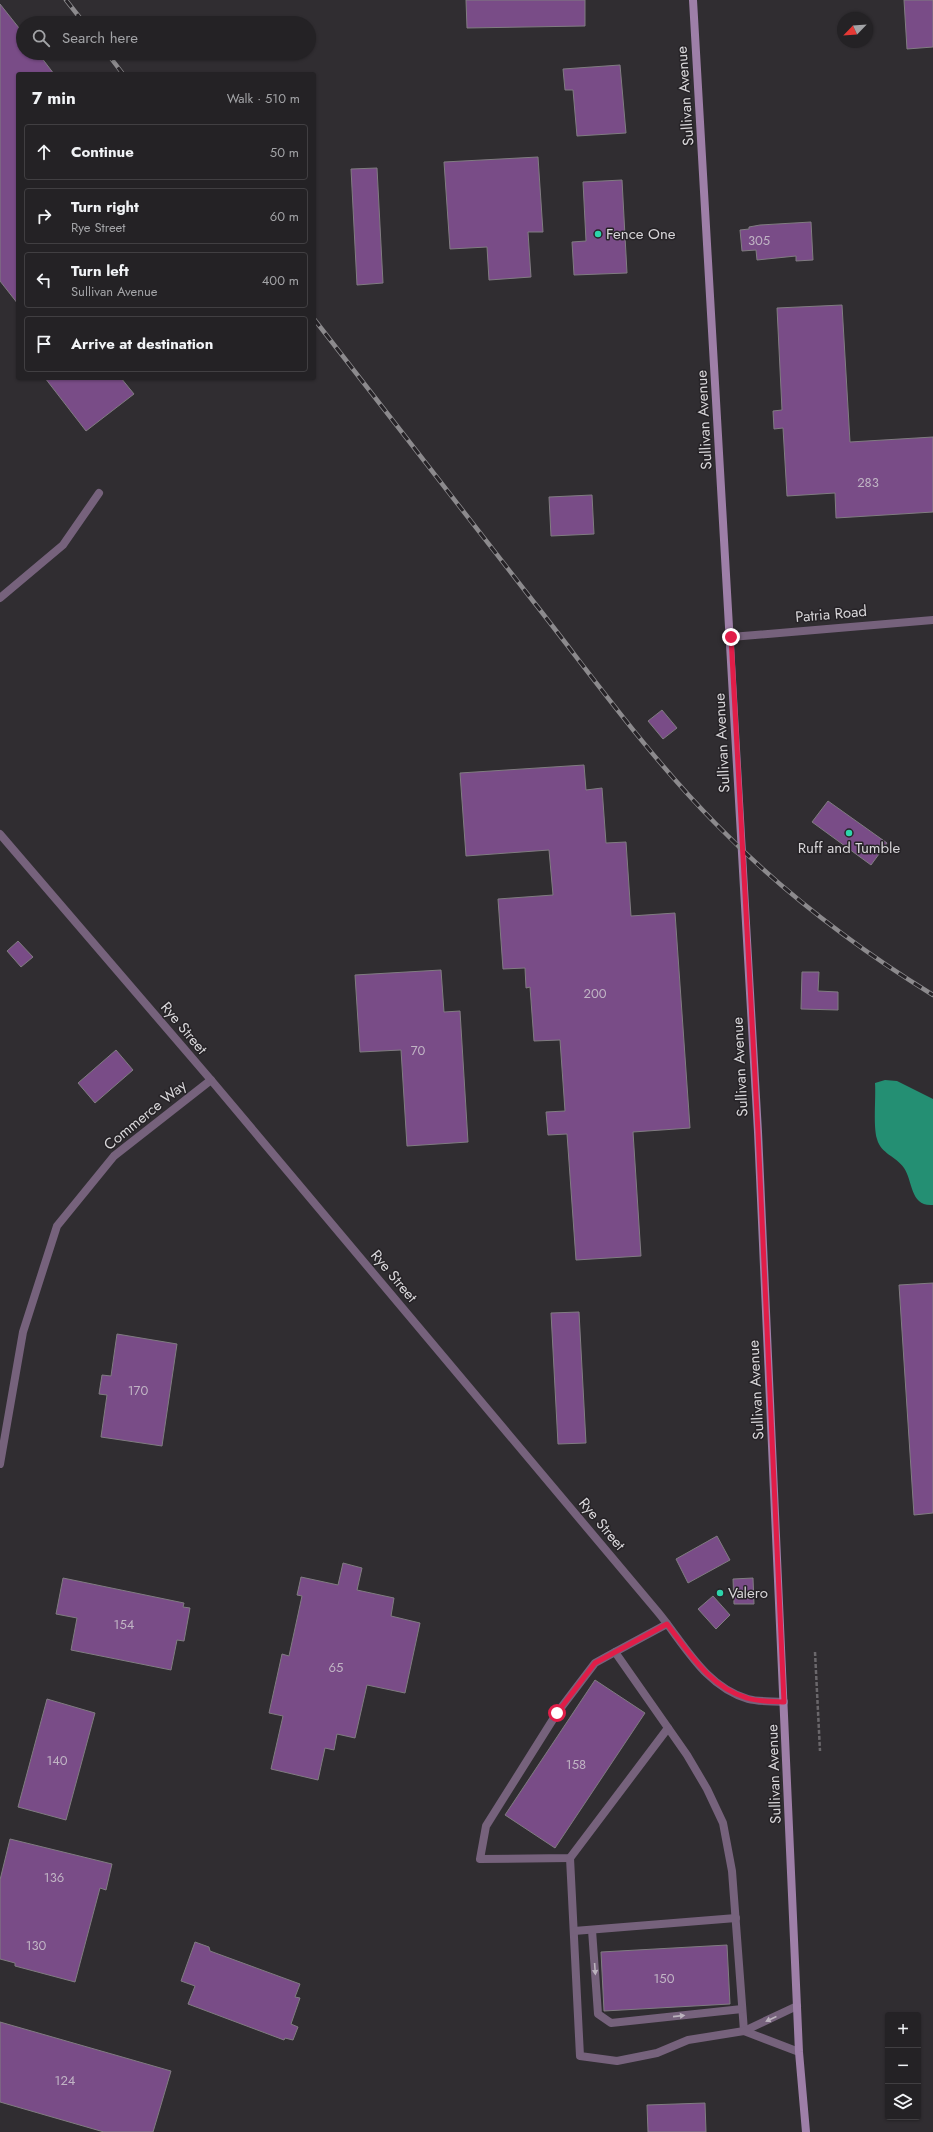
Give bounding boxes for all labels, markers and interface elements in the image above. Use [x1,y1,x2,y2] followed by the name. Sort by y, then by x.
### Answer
[837,12,873,48] north arrow
[16,16,316,60] search box
[30,27,52,49] icon: search
[62,27,138,49] text: Search here
[671,45,699,147] street label: Sullivan Avenue
[32,86,76,110] text: 7 min
[227,89,300,108] text: Walk · 510 m
[33,141,55,163] icon: ahead
[71,141,134,163] text: Continue
[270,143,299,162] text: 50 m
[71,196,139,218] text: Turn right
[33,205,55,227] icon: right
[270,207,299,226] text: 60 m
[71,218,125,237] text: Rye Street
[606,223,676,245] place label: Fence One
[593,229,603,239] marker: Fence One
[748,231,770,250] house number: 305
[71,260,129,282] text: Turn left
[33,269,55,291] icon: left
[262,271,299,290] text: 400 m
[71,282,158,301] text: Sullivan Avenue
[33,333,55,355] icon: arrive
[71,333,213,355] text: Arrive at destination
[690,369,718,470] street label: Sullivan Avenue
[857,473,879,492] house number: 283
[794,600,868,628] street label: Patria Road
[722,628,740,646] route end
[708,692,736,793] street label: Sullivan Avenue
[844,828,854,838] marker: Ruff and Tumble
[798,837,901,859] place label: Ruff and Tumble
[584,984,607,1003] house number: 200
[155,997,213,1059] street label: Rye Street
[726,1016,754,1117] street label: Sullivan Avenue
[411,1041,426,1060] house number: 70
[99,1074,191,1155] street label: Commerce Way
[365,1245,423,1307] street label: Rye Street
[742,1339,770,1440] street label: Sullivan Avenue
[128,1381,148,1400] house number: 170
[573,1493,631,1555] street label: Rye Street
[728,1582,768,1604] place label: Valero
[715,1588,725,1598] marker: Valero
[114,1615,135,1634] house number: 154
[329,1658,343,1677] house number: 65
[548,1704,566,1722] route start
[761,1723,787,1824] street label: Sullivan Avenue
[46,1751,68,1770] house number: 140
[566,1755,586,1774] house number: 158
[44,1868,64,1887] house number: 136
[26,1936,47,1955] house number: 130
[591,1963,598,1975] one-way arrow
[654,1969,675,1988] house number: 150
[885,2012,921,2120] map controls
[885,2012,921,2048] button: +
[673,2013,685,2019] one-way arrow
[765,2016,776,2022] one-way arrow
[885,2048,921,2084] button: −
[55,2071,76,2090] house number: 124
[885,2084,921,2120] button: layers

